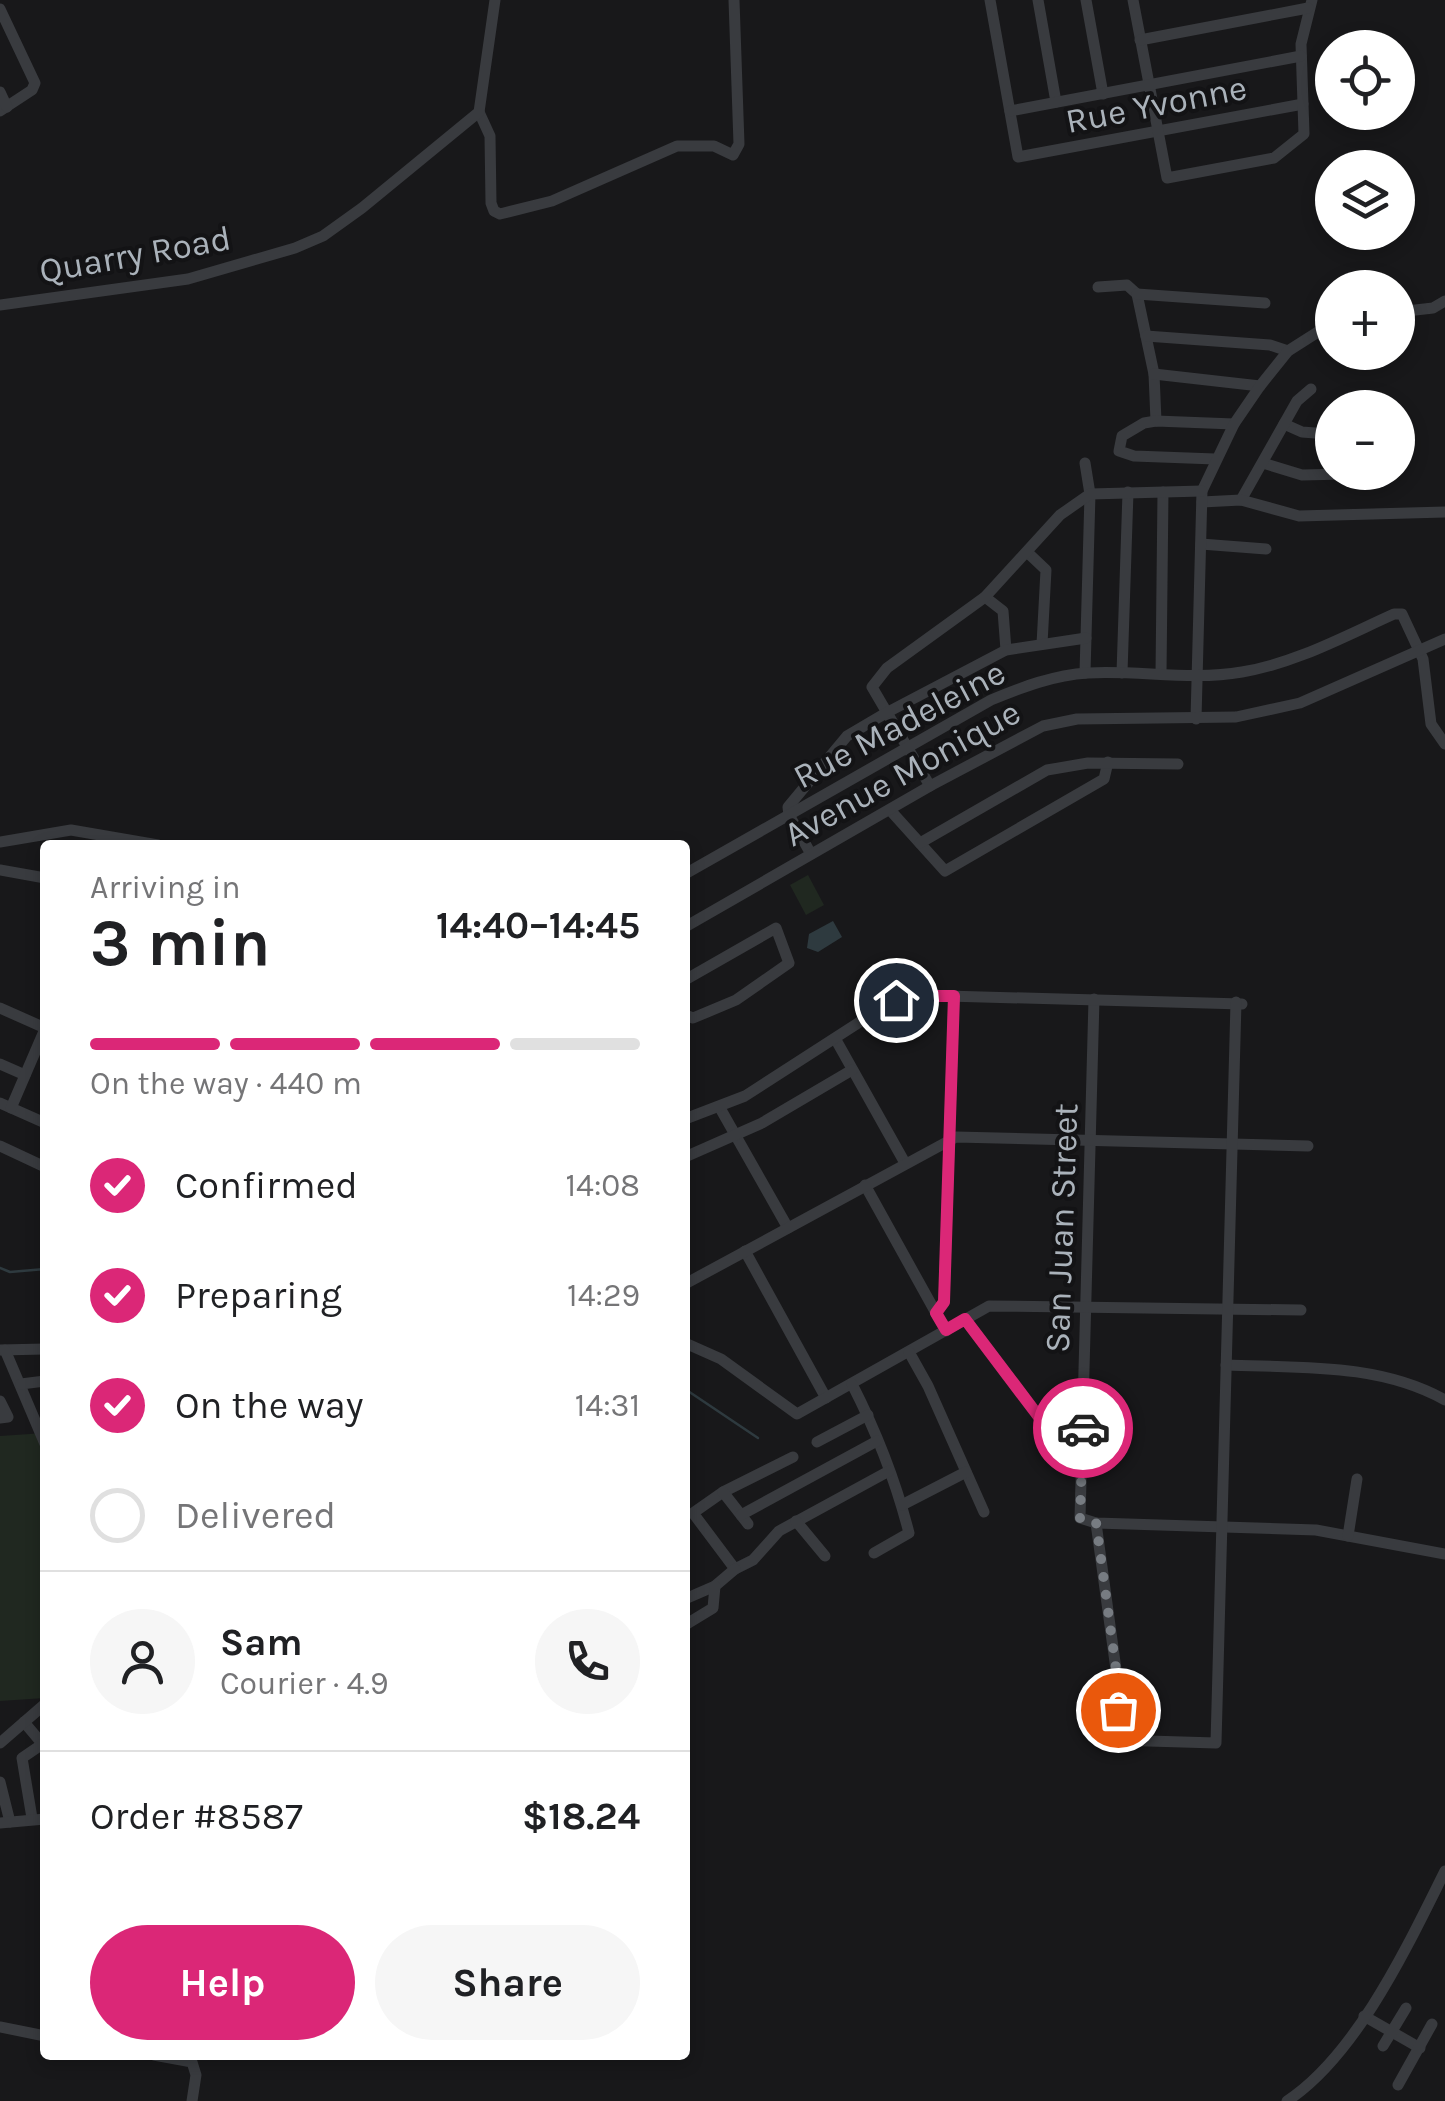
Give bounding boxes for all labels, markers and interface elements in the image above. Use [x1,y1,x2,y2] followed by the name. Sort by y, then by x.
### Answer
[1315,30,1415,490] map controls
[1315,30,1415,130] button: locate
[1062,67,1250,142] street label: Rue Yvonne
[1315,150,1415,250] button: layers
[36,217,234,292] street label: Quarry Road
[1315,270,1415,370] button: +
[1315,390,1415,490] button: −
[786,651,1012,797] street label: Rue Madeleine
[777,692,1027,855] street label: Avenue Monique
[90,869,241,906] text: Arriving in
[436,903,640,948] text: 14:40–14:45
[90,905,270,981] text: 3 min
[854,958,939,1043] pin
[869,973,924,1028] icon: home
[90,1065,362,1102] text: On the way · 440 m
[1037,1102,1086,1354] street label: San Juan Street
[90,1158,145,1213] icon: check
[175,1163,358,1208] text: Confirmed
[566,1167,640,1204] text: 14:08
[90,1268,145,1323] icon: check
[175,1273,342,1318] text: Preparing
[567,1277,640,1314] text: 14:29
[90,1378,145,1433] icon: check
[1033,1378,1133,1478] courier
[175,1383,363,1428] text: On the way
[575,1387,640,1424] text: 14:31
[1056,1401,1111,1456] icon: car
[175,1493,336,1538] text: Delivered
[90,1609,195,1714] button: person
[535,1609,640,1714] button: phone
[220,1620,303,1665] text: Sam
[220,1665,389,1702] text: Courier · 4.9
[1076,1668,1161,1753] pin
[1091,1683,1146,1738] icon: bag
[90,1794,303,1839] text: Order #8587
[522,1794,640,1839] text: $18.24
[90,1925,355,2040] button: Help
[375,1925,640,2040] button: Share

